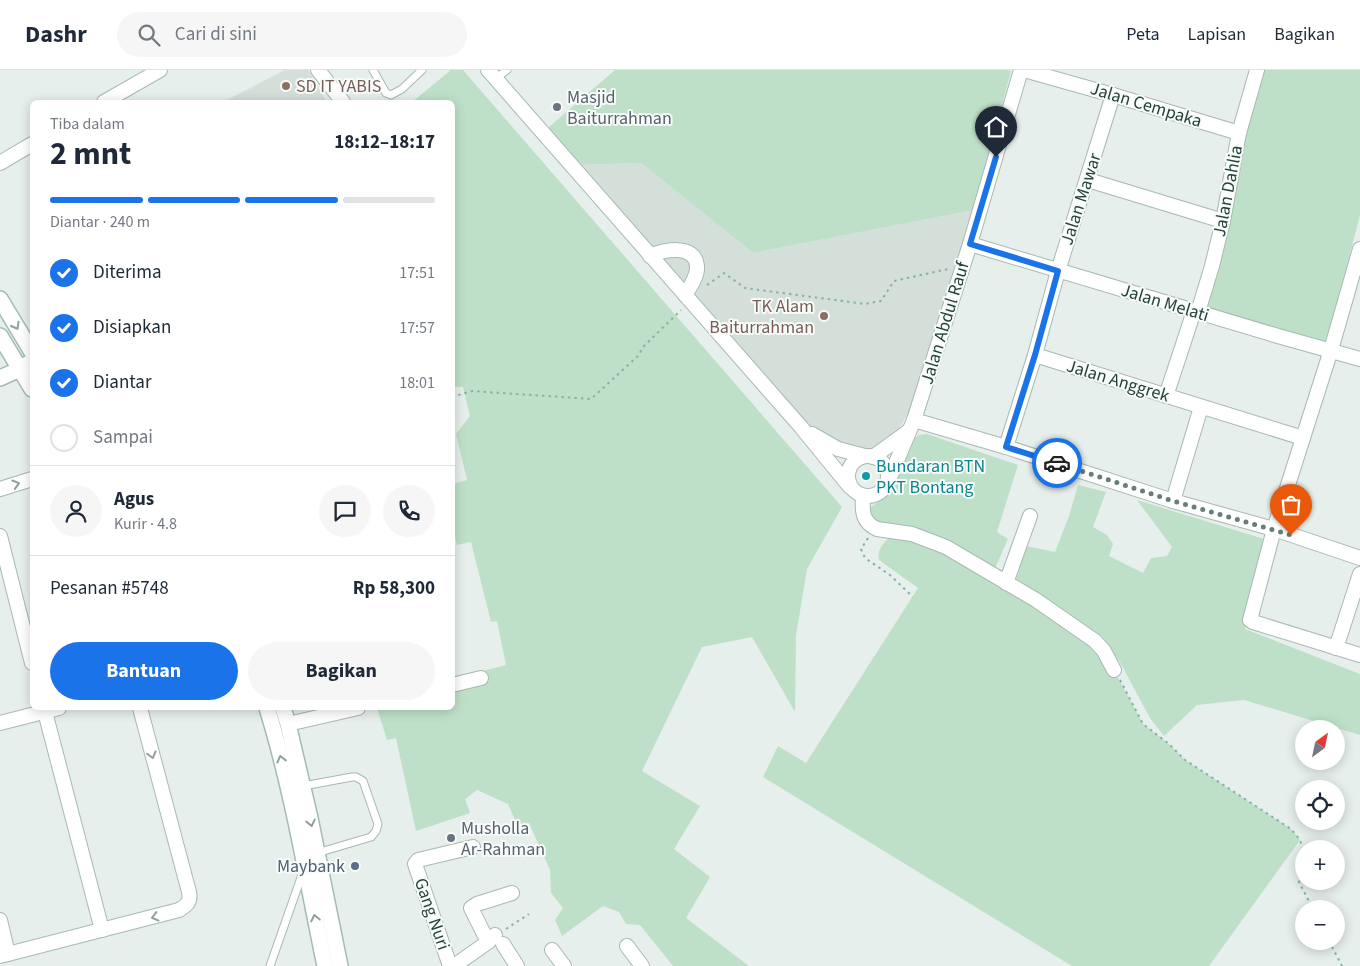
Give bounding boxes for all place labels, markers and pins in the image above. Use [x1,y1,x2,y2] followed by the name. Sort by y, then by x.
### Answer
[296,74,381,99] place label: SD IT YABIS
[280,80,292,92] marker: SD IT YABIS
[567,85,672,131] place label: Masjid Baiturrahman
[551,101,563,113] marker: Masjid Baiturrahman
[975,106,1017,157] pin
[709,294,814,340] place label: TK Alam Baiturrahman
[818,310,830,322] marker: TK Alam Baiturrahman
[876,454,985,500] place label: Bundaran BTN PKT Bontang
[860,470,872,482] marker: Bundaran BTN PKT Bontang
[1270,484,1312,535] pin
[461,816,545,862] place label: Musholla Ar-Rahman
[445,832,457,844] marker: Musholla Ar-Rahman
[277,854,345,879] place label: Maybank
[349,860,361,872] marker: Maybank

